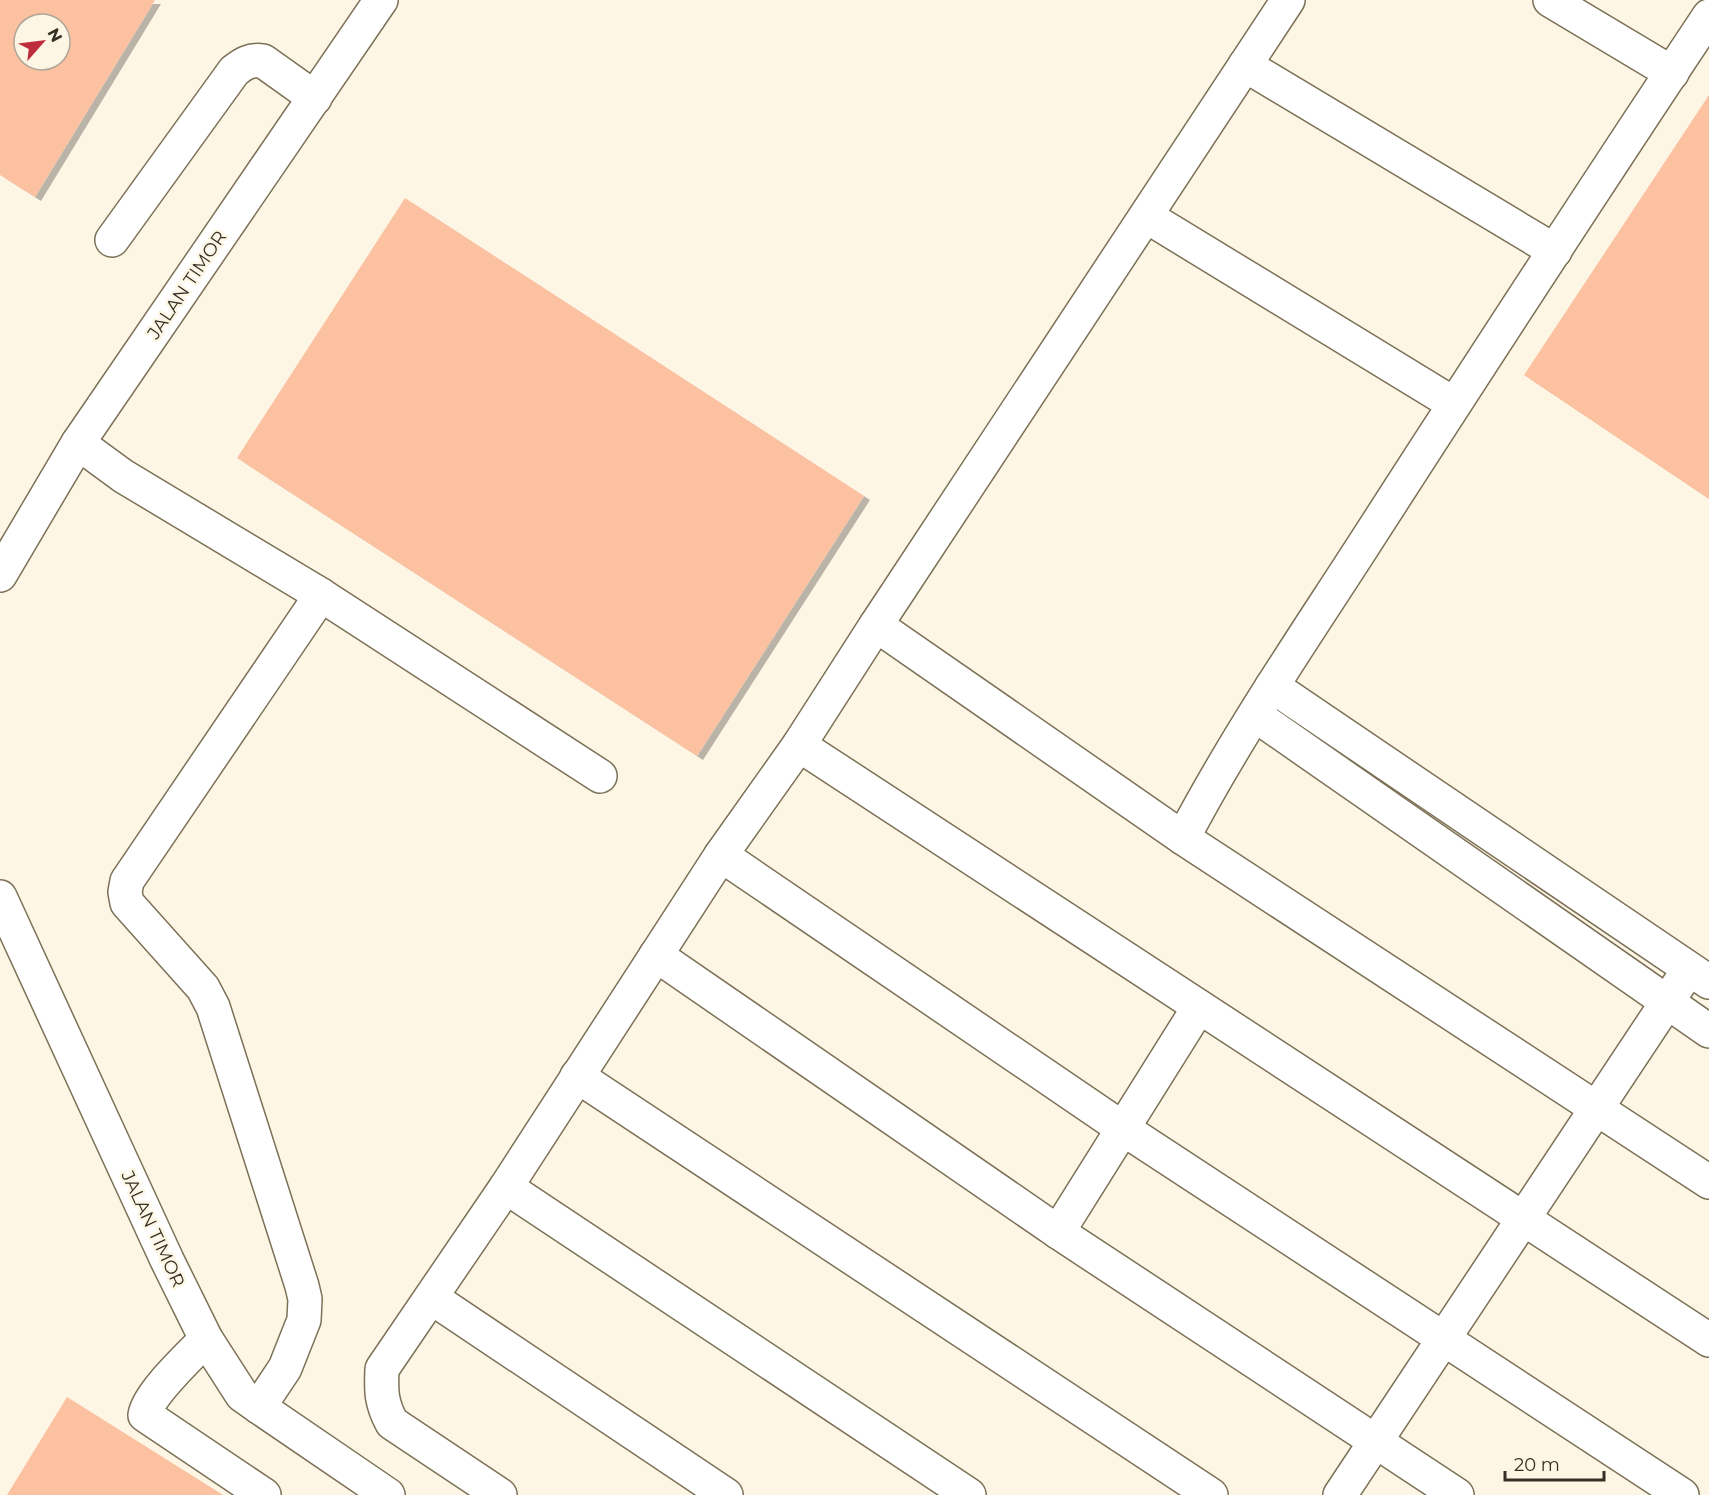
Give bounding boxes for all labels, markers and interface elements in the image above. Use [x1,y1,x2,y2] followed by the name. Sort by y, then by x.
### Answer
[12,12,72,72] north arrow
[43,25,66,45] text: N
[142,227,231,344] street label: JALAN TIMOR
[116,1167,190,1291] street label: JALAN TIMOR
[1505,1444,1604,1482] scale bar
[1514,1454,1560,1476] text: 20 m

